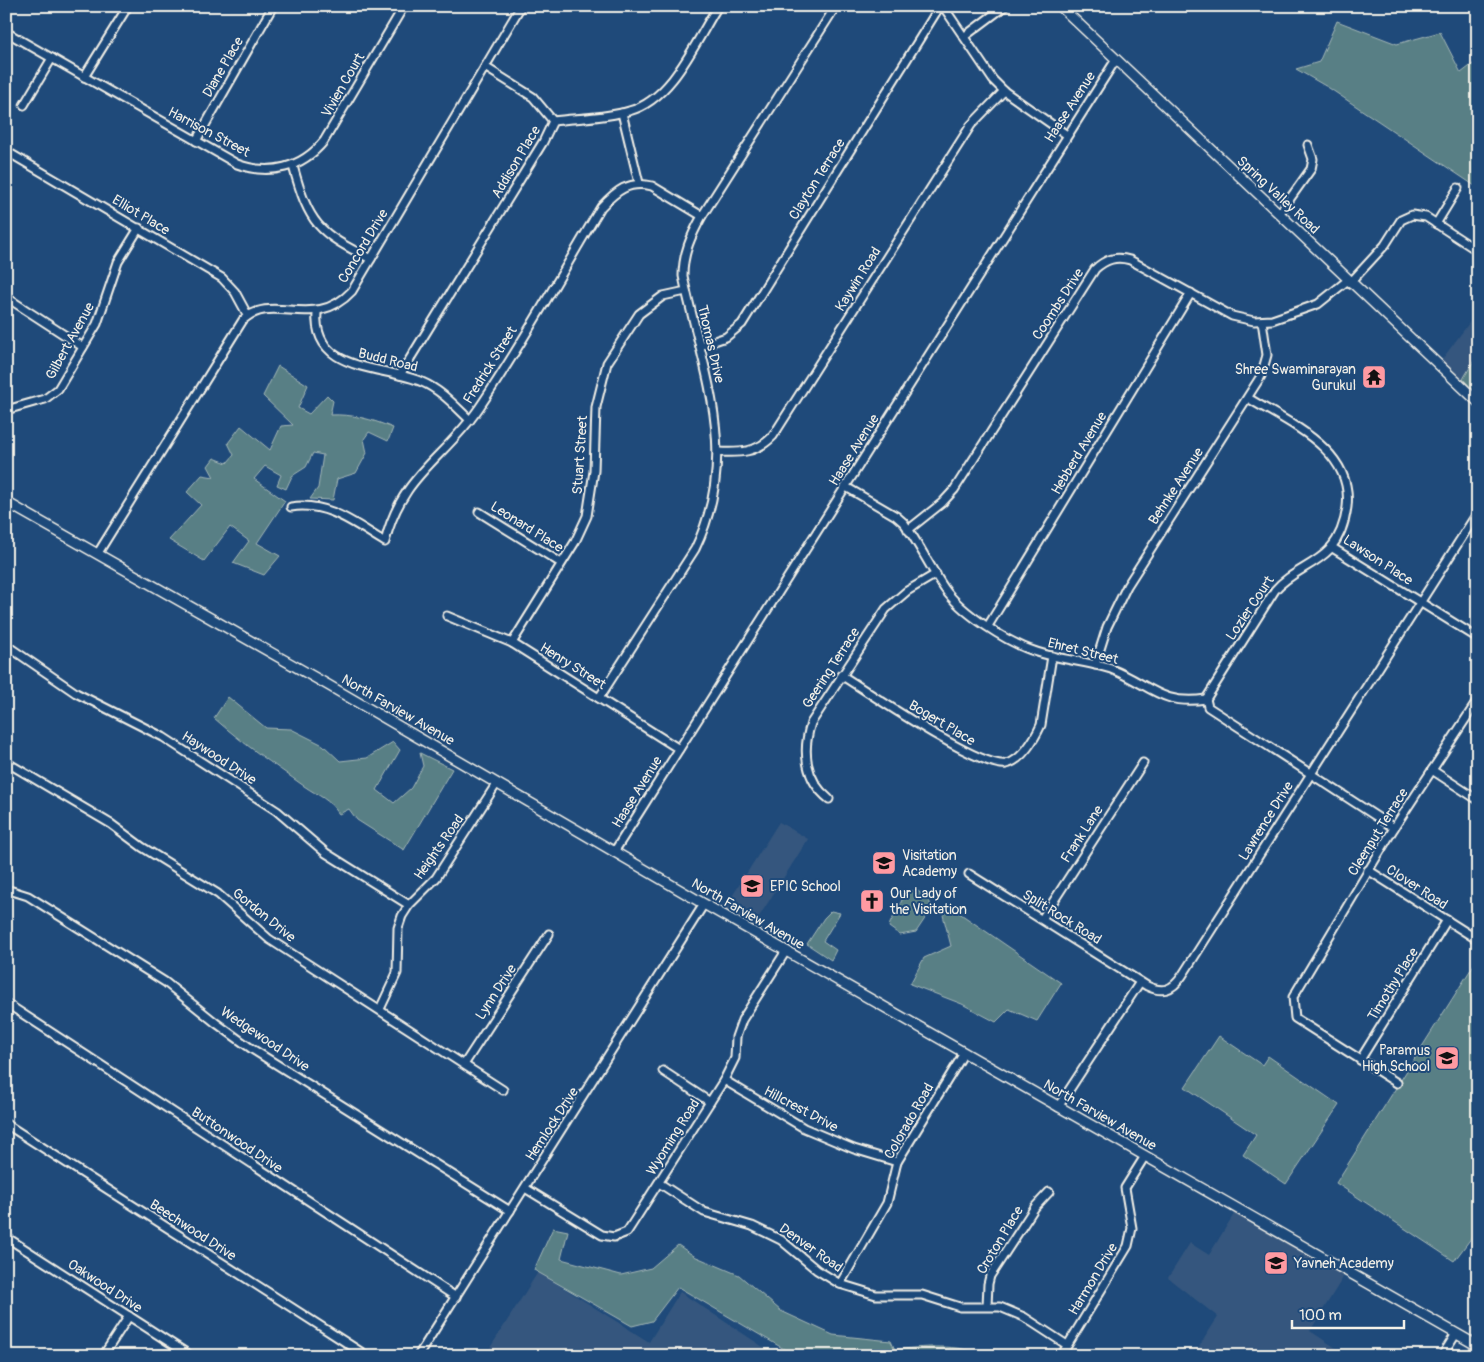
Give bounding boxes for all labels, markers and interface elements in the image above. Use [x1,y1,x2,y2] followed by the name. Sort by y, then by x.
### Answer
[199,34,247,100] street label: Diane Place
[318,49,368,120] street label: Vivien Court
[1041,68,1099,146] street label: Haase Avenue
[165,103,253,161] street label: Harrison Street
[488,123,544,201] street label: Addison Place
[785,135,849,223] street label: Clayton Terrace
[1233,152,1323,238] street label: Spring Valley Road
[109,191,173,239] street label: Elliot Place
[334,206,392,286] street label: Concord Drive
[832,244,885,314] street label: Kaywin Road
[1029,265,1087,343] street label: Coombs Drive
[42,299,98,383] street label: Gilbert Avenue
[694,303,728,385] street label: Thomas Drive
[459,323,521,407] street label: Fredrick Street
[356,344,420,376] street label: Budd Road
[1235,361,1356,394] place label: Shree Swaminarayan Gurukul
[1361,364,1387,390] temple icon: Shree Swaminarayan Gurukul
[1048,408,1110,497] street label: Hebberd Avenue
[825,411,883,489] street label: Haase Avenue
[569,415,591,495] street label: Stuart Street
[1145,444,1207,528] street label: Behnke Avenue
[487,498,567,556] street label: Leonard Place
[1340,531,1416,589] street label: Lawson Place
[1222,572,1278,643] street label: Lozier Court
[799,624,863,712] street label: Geering Terrace
[1046,634,1120,668] street label: Ehret Street
[537,639,610,693] street label: Henry Street
[339,671,458,749] street label: North Farview Avenue
[906,696,978,750] street label: Bogert Place
[178,728,260,789] street label: Haywood Drive
[608,753,666,831] street label: Haase Avenue
[1235,778,1297,864] street label: Lawrence Drive
[1344,785,1412,879] street label: Cleenput Terrace
[1057,802,1107,866] street label: Frank Lane
[410,811,468,883] street label: Heights Road
[902,847,957,880] place label: Visitation Academy
[871,850,897,876] school or university icon: Visitation Academy
[1383,861,1451,913] street label: Clover Road
[739,873,765,899] school or university icon: EPIC School
[689,875,808,953] street label: North Farview Avenue
[770,878,841,895] place label: EPIC School
[229,884,299,946] street label: Gordon Drive
[889,885,967,918] place label: Our Lady of the Visitation
[1019,886,1105,948] street label: Split Rock Road
[859,888,885,914] church icon: Our Lady of the Visitation
[1364,944,1422,1024] street label: Timothy Place
[472,961,520,1023] street label: Lynn Drive
[217,1003,313,1075] street label: Wedgewood Drive
[1362,1042,1431,1075] place label: Paramus High School
[1434,1045,1460,1071] school or university icon: Paramus High School
[1041,1076,1160,1154] street label: North Farview Avenue
[880,1080,938,1162] street label: Colorado Road
[761,1082,841,1136] street label: Hillcrest Drive
[522,1084,582,1164] street label: Hemlock Drive
[643,1096,703,1178] street label: Wyoming Road
[188,1103,286,1177] street label: Buttonwood Drive
[147,1196,240,1264] street label: Beechwood Drive
[973,1203,1027,1277] street label: Croton Place
[776,1220,846,1276] street label: Denver Road
[1065,1240,1121,1318] street label: Harmon Drive
[1263,1250,1289,1276] school or university icon: Yavneh Academy
[1293,1255,1394,1272] place label: Yavneh Academy
[65,1256,146,1316] street label: Oakwood Drive
[1292,1297,1404,1329] scale bar
[1299,1306,1342,1325] text: 100 m

